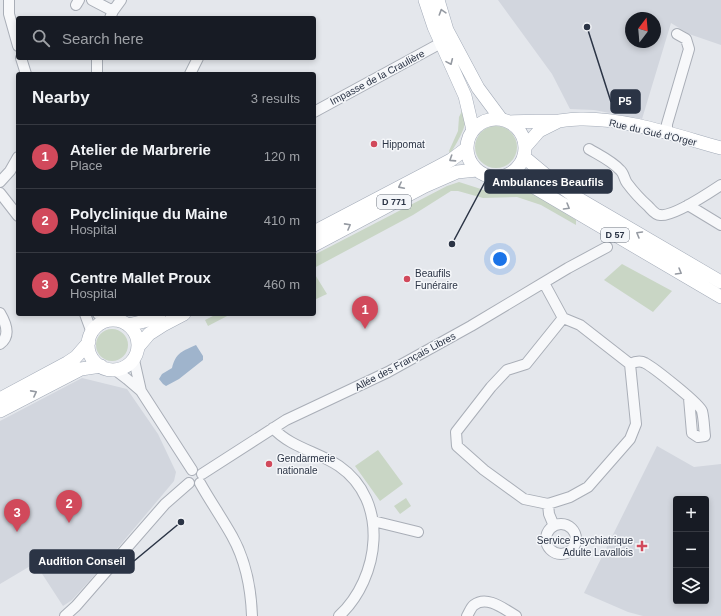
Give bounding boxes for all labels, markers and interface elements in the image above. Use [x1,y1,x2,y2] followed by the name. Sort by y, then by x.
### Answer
[438,9,447,16] one-way arrow
[625,12,661,48] north arrow
[16,16,316,60] search box
[30,27,52,49] icon: search
[62,30,144,47] text: Search here
[328,48,427,107] street label: Impasse de la Craulière
[445,59,453,66] one-way arrow
[32,88,90,107] text: Nearby
[611,90,640,113] callout: P5
[251,91,300,106] text: 3 results
[618,95,632,107] text: P5
[608,117,698,148] street label: Rue du Gué d'Orger
[369,139,379,149] marker: Hippomat
[382,139,425,150] place label: Hippomat
[70,141,211,158] text: Atelier de Marbrerie
[41,149,49,164] text: 1
[264,149,300,164] text: 120 m
[449,154,456,161] one-way arrow
[70,158,103,173] text: Place
[485,170,612,193] callout: Ambulances Beaufils
[492,176,604,188] text: Ambulances Beaufils
[398,181,405,189] one-way arrow
[377,195,411,209] road number: D 771
[563,202,570,209] one-way arrow
[70,205,228,222] text: Polyclinique du Maine
[41,213,49,228] text: 2
[264,213,300,228] text: 410 m
[70,222,117,237] text: Hospital
[344,224,351,231] one-way arrow
[601,228,629,242] road number: D 57
[636,232,643,239] one-way arrow
[490,249,510,269] your location
[415,268,458,291] place label: Beaufils Funéraire
[675,268,682,275] one-way arrow
[70,269,211,286] text: Centre Mallet Proux
[402,274,412,284] marker: Beaufils Funéraire
[41,277,49,292] text: 3
[264,277,300,292] text: 460 m
[70,286,117,301] text: Hospital
[352,296,378,329] pin: 1
[353,330,457,393] street label: Allée des Français Libres
[30,391,38,398] one-way arrow
[277,453,336,476] place label: Gendarmerie nationale
[264,459,274,469] marker: Gendarmerie nationale
[56,490,82,523] pin: 2
[673,496,709,604] map controls
[673,496,709,532] button: +
[4,499,30,532] pin: 3
[673,532,709,568] button: −
[537,535,633,558] place label: Service Psychiatrique Adulte Lavallois
[636,540,648,552] marker: Service Psychiatrique Adulte Lavallois
[30,550,134,573] callout: Audition Conseil
[38,555,126,567] text: Audition Conseil
[673,568,709,604] button: layers

